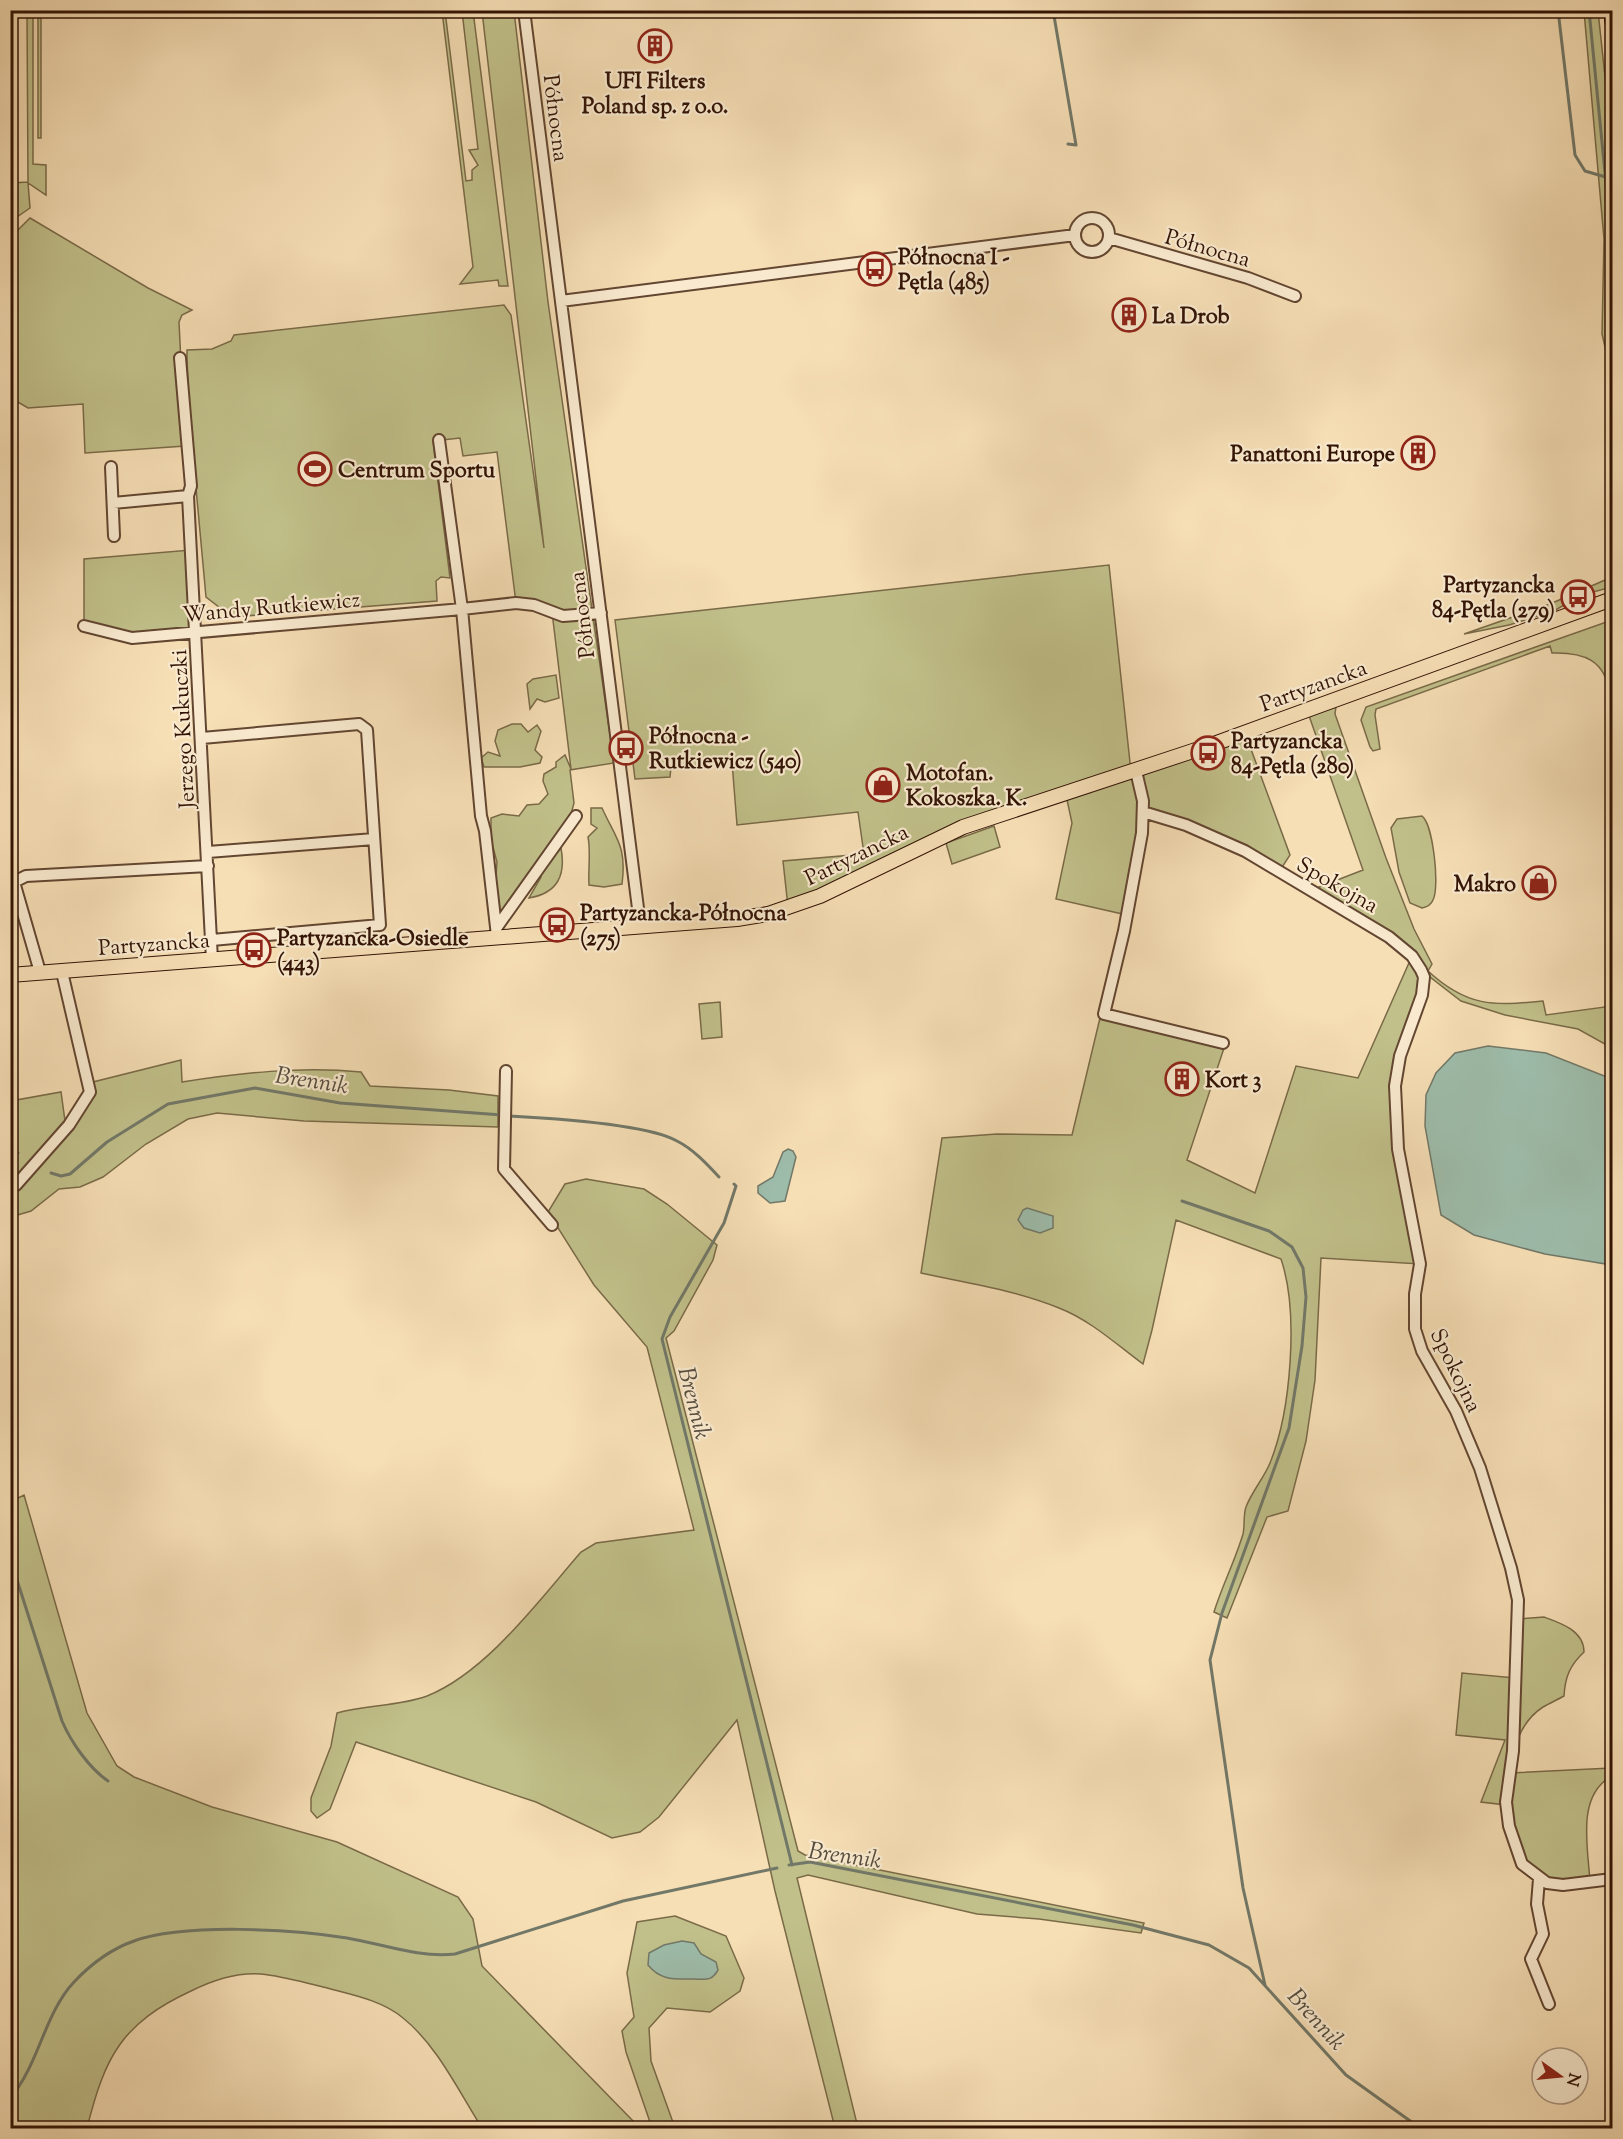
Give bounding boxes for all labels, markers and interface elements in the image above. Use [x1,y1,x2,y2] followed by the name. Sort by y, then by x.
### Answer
[637,28,673,64] building icon: UFI Filters Poland sp. z o.o.
[582,67,728,124] place label: UFI Filters Poland sp. z o.o.
[533,73,575,164] street label: Północna
[1161,222,1254,277] street label: Północna
[898,243,1010,300] place label: Północna I - Pętla (485)
[857,251,893,287] bus stop icon: Północna I - Pętla (485)
[1111,297,1147,333] building icon: La Drob
[1152,302,1230,334] place label: La Drob
[1400,435,1436,471] building icon: Panattoni Europe
[1230,440,1395,472] place label: Panattoni Europe
[297,451,333,487] sports icon: Centrum Sportu
[338,456,496,488] place label: Centrum Sportu
[563,569,605,660] street label: Północna
[1432,571,1556,628] place label: Partyzancka 84-Pętla (279)
[1560,579,1596,615] bus stop icon: Partyzancka 84-Pętla (279)
[181,585,361,633] street label: Wandy Rutkiewicz
[165,648,205,810] street label: Jerzego Kukuczki
[1256,654,1372,722] street label: Partyzancka
[649,722,802,779] place label: Północna - Rutkiewicz (540)
[1231,727,1354,784] place label: Partyzancka 84-Pętla (280)
[608,730,644,766] bus stop icon: Północna - Rutkiewicz (540)
[1190,735,1226,771] bus stop icon: Partyzancka 84-Pętla (280)
[906,759,1027,816] place label: Motofan. Kokoszka. K.
[865,767,901,803] shop icon: Motofan. Kokoszka. K.
[800,818,915,896] street label: Partyzancka
[1290,850,1383,923] street label: Spokojna
[1521,865,1557,901] shop icon: Makro
[1454,870,1516,902] place label: Makro
[580,899,787,956] place label: Partyzancka-Północna (275)
[539,907,575,943] bus stop icon: Partyzancka-Północna (275)
[277,924,468,981] place label: Partyzancka-Osiedle (443)
[97,926,211,966] street label: Partyzancka
[236,932,272,968] bus stop icon: Partyzancka-Osiedle (443)
[273,1059,351,1105] water label: Brennik
[1164,1061,1200,1097] building icon: Kort 3
[1205,1066,1261,1098] place label: Kort 3
[1420,1324,1488,1419] street label: Spokojna
[668,1364,718,1443] water label: Brennik
[806,1835,884,1879] water label: Brennik
[1278,1982,1353,2059] water label: Brennik
[1530,2046,1590,2106] north arrow
[1559,2070,1585,2089] text: N

